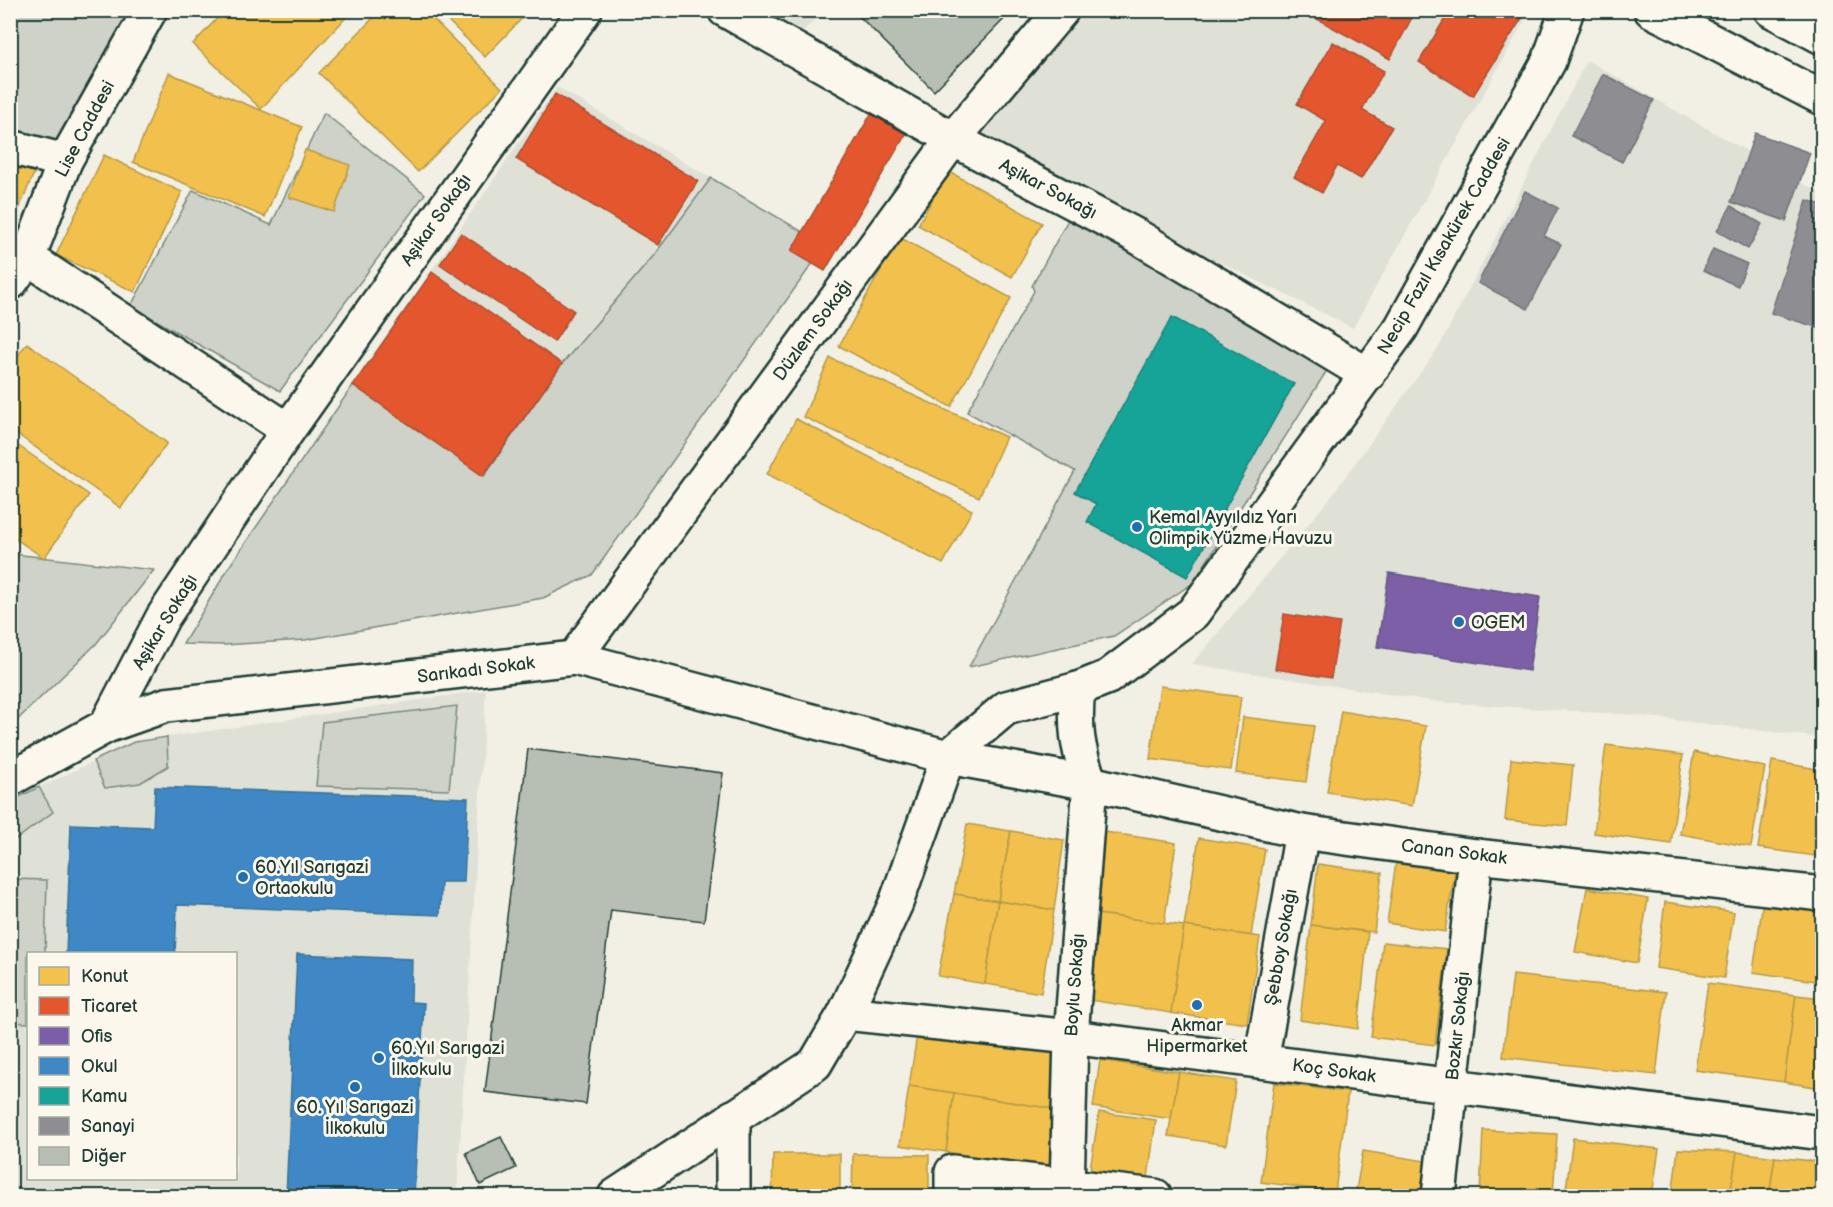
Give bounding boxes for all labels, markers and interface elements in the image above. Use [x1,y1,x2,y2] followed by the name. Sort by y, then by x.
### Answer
[51,77,119,181] street label: Lise Caddesi
[1373,134,1515,358] street label: Necip Fazıl Kısakürek Caddesi
[996,154,1100,224] street label: Aşikar Sokağı
[397,170,475,270] street label: Aşikar Sokağı
[769,275,857,385] street label: Düzlem Sokağı
[1149,507,1332,549] place label: Kemal Ayyıldız Yarı Olimpik Yüzme Havuzu
[1130,520,1144,534] marker: Kemal Ayyıldız Yarı Olimpik Yüzme Havuzu
[128,570,202,674] street label: Aşikar Sokağı
[1471,612,1525,633] place label: OGEM
[1452,615,1466,629] marker: OGEM
[416,652,536,688] street label: Sarıkadı Sokak
[1400,835,1508,869] street label: Canan Sokak
[255,857,369,899] place label: 60.Yıl Sarıgazi Ortaokulu
[236,870,250,884] marker: 60.Yıl Sarıgazi Ortaokulu
[1260,887,1302,1007] street label: Şebboy Sokağı
[1061,933,1089,1037] street label: Boylu Sokağı
[27,952,237,1180] legend
[81,966,129,987] text: Konut
[1442,970,1474,1082] street label: Bozkır Sokağı
[81,996,138,1017] text: Ticaret
[1190,998,1204,1012] marker: Akmar Hipermarket
[1146,1015,1248,1057] place label: Akmar Hipermarket
[81,1026,112,1047] text: Ofis
[391,1038,505,1080] place label: 60.Yıl Sarıgazi İlkokulu
[372,1051,386,1065] marker: 60.Yıl Sarıgazi İlkokulu
[1291,1055,1377,1087] street label: Koç Sokak
[81,1056,117,1077] text: Okul
[348,1080,362,1094] marker: 60. Yıl Sarıgazi İlkokulu
[81,1086,127,1107] text: Kamu
[296,1097,414,1139] place label: 60. Yıl Sarıgazi İlkokulu
[81,1116,135,1137] text: Sanayi
[81,1146,126,1167] text: Diğer

